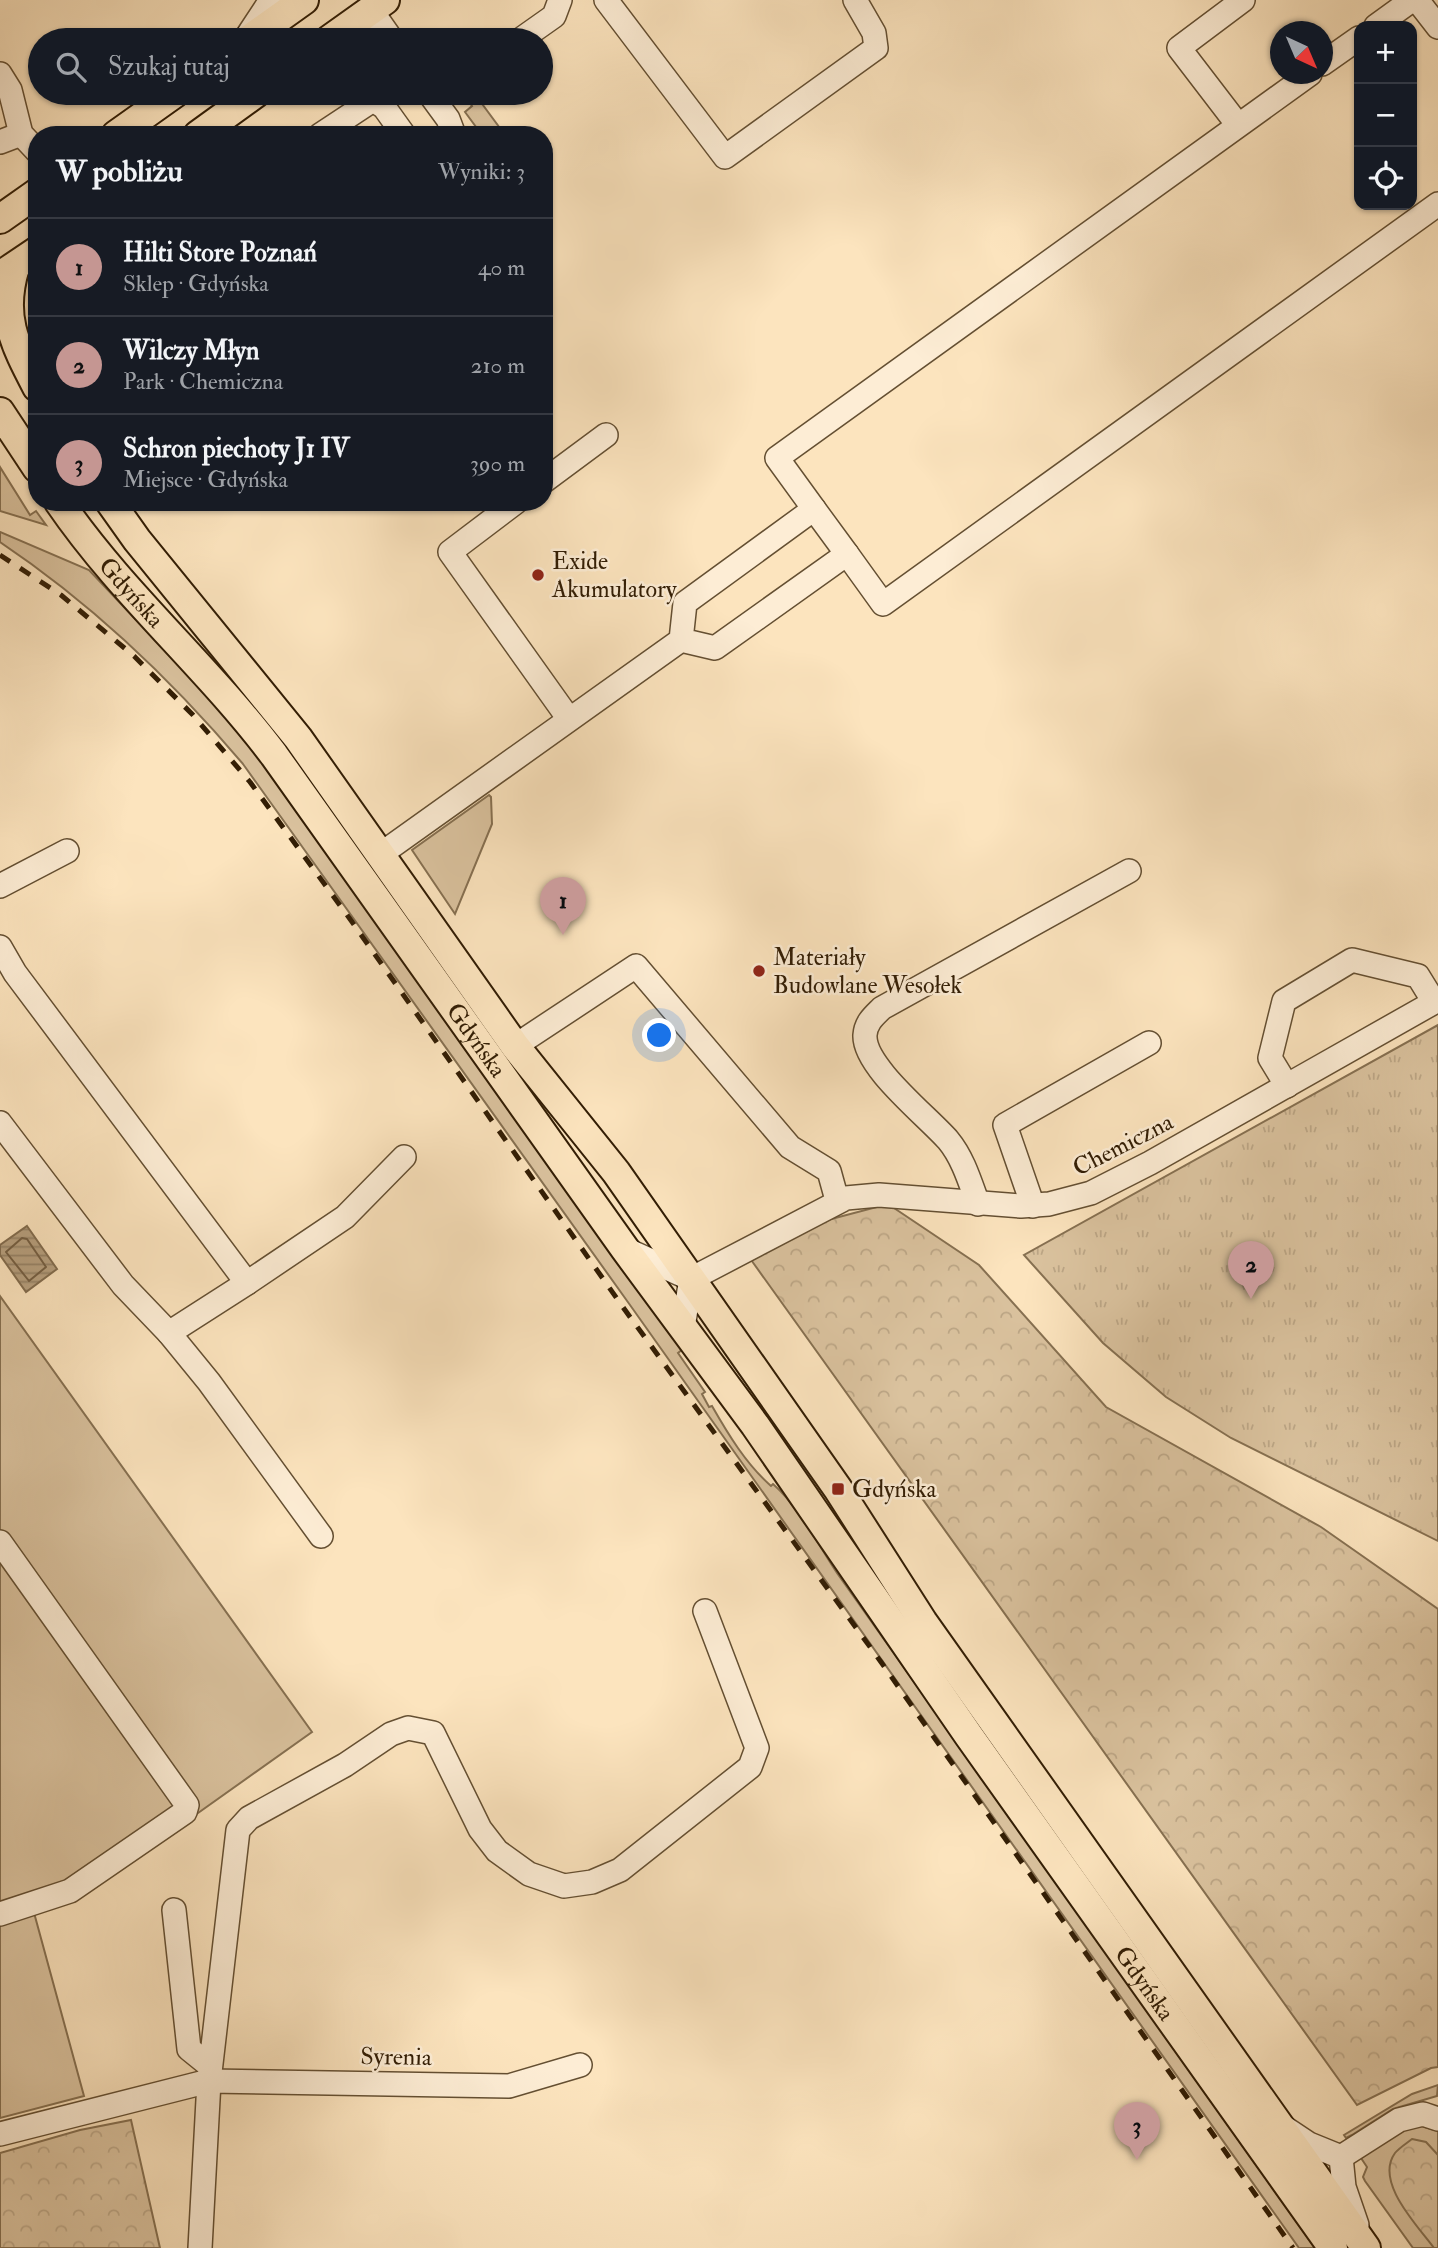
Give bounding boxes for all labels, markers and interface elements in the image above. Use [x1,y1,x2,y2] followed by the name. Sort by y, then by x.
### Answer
[1270,21,1333,84] north arrow
[1354,21,1417,210] map controls
[1354,21,1417,84] button: +
[28,28,553,105] search box
[52,48,90,86] icon: search
[108,51,230,83] text: Szukaj tutaj
[1354,84,1417,147] button: −
[1354,147,1417,210] button: locate
[56,153,183,190] text: W pobliżu
[438,157,525,186] text: Wyniki: 3
[123,237,317,269] text: Hilti Store Poznań
[75,253,83,282] text: 1
[478,253,525,282] text: 40 m
[123,269,269,298] text: Sklep · Gdyńska
[123,335,259,367] text: Wilczy Młyn
[73,351,85,380] text: 2
[471,351,525,380] text: 210 m
[123,367,283,396] text: Park · Chemiczna
[123,433,349,465] text: Schron piechoty J1 IV
[75,449,83,478] text: 3
[470,449,525,478] text: 390 m
[123,465,288,494] text: Miejsce · Gdyńska
[551,546,677,605] place label: Exide Akumulatory
[92,551,172,635] street label: Gdyńska
[530,567,546,583] marker: Exide Akumulatory
[540,877,586,935] pin: 1
[773,942,963,1001] place label: Materiały Budowlane Wesołek
[751,963,767,979] marker: Materiały Budowlane Wesołek
[440,997,514,1084] street label: Gdyńska
[642,1018,676,1052] your location
[1068,1106,1179,1183] street label: Chemiczna
[1228,1241,1274,1299] pin: 2
[852,1474,937,1505] place label: Gdyńska
[830,1481,846,1497] marker: Gdyńska
[1108,1940,1183,2028] street label: Gdyńska
[360,2041,433,2073] street label: Syrenia
[1114,2102,1160,2160] pin: 3

